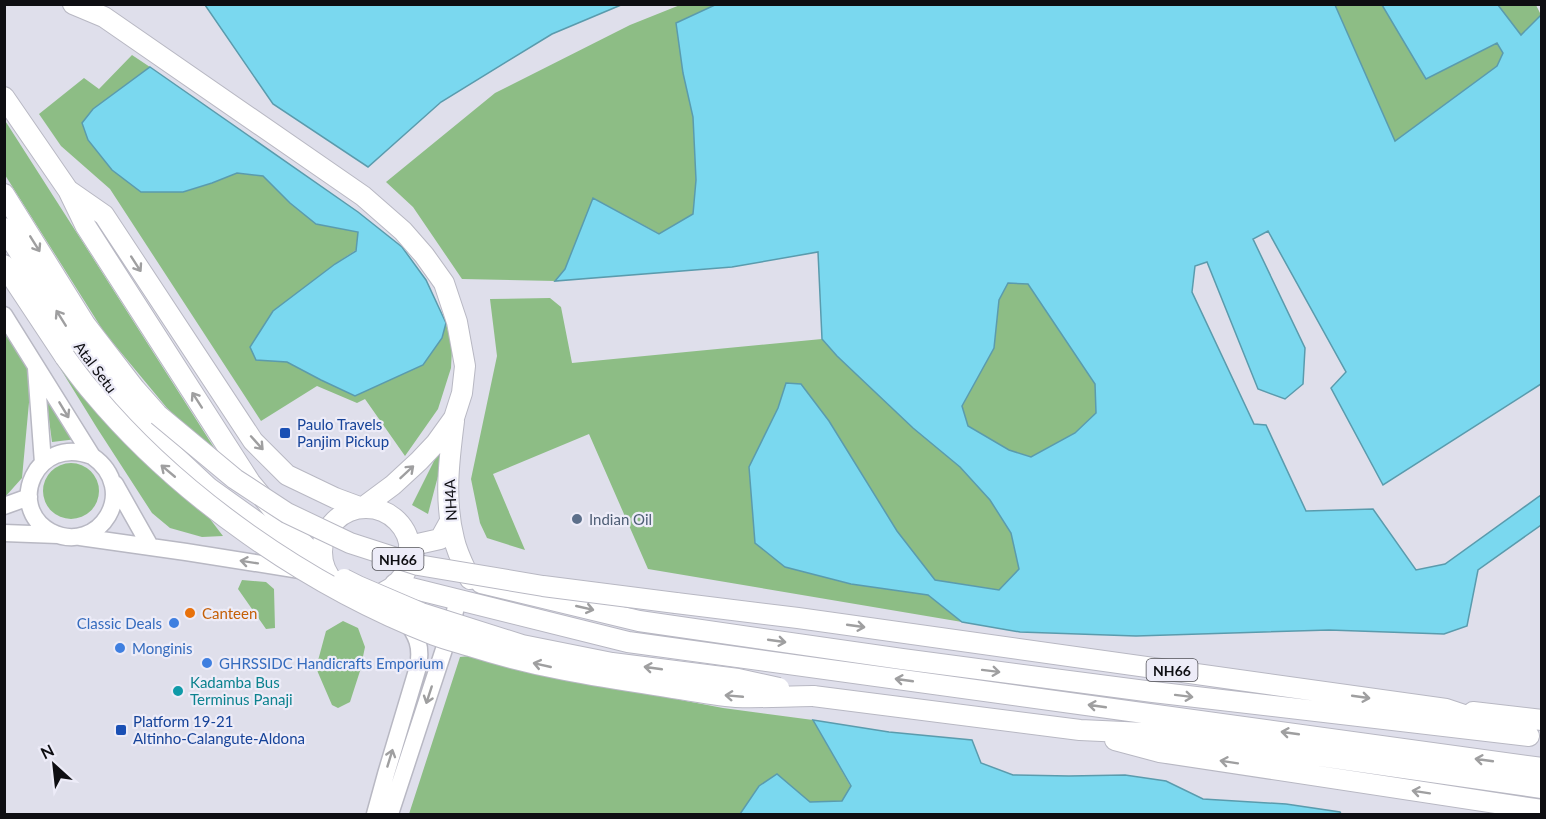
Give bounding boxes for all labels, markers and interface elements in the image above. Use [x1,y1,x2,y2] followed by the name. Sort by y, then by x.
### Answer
[30,235,42,252] one-way arrow
[131,255,143,272] one-way arrow
[54,310,66,327] one-way arrow
[71,338,121,396] street label: Atal Setu
[191,392,203,409] one-way arrow
[58,401,70,418] one-way arrow
[297,415,389,450] place label: Paulo Travels Panjim Pickup
[278,426,292,440] marker: Paulo Travels Panjim Pickup
[249,435,263,451] one-way arrow
[160,464,176,477] one-way arrow
[400,465,415,479] one-way arrow
[440,478,460,521] street label: NH4A
[589,510,652,528] place label: Indian Oil
[570,512,584,526] marker: Indian Oil
[372,548,424,570] road number: NH66
[240,556,260,567] one-way arrow
[575,603,594,615] one-way arrow
[202,604,257,622] place label: Canteen
[183,606,197,620] marker: Canteen
[77,614,162,632] place label: Classic Deals
[167,616,181,630] marker: Classic Deals
[846,620,866,631] one-way arrow
[767,636,786,647] one-way arrow
[132,639,192,657] place label: Monginis
[113,641,127,655] marker: Monginis
[219,654,444,672] place label: GHRSSIDC Handicrafts Emporium
[200,656,214,670] marker: GHRSSIDC Handicrafts Emporium
[532,659,551,671] one-way arrow
[1146,659,1198,681] road number: NH66
[643,662,663,673] one-way arrow
[980,666,1000,677] one-way arrow
[190,673,293,708] place label: Kadamba Bus Terminus Panaji
[895,674,914,685] one-way arrow
[171,684,185,698] marker: Kadamba Bus Terminus Panaji
[422,685,433,704] one-way arrow
[725,690,744,701] one-way arrow
[1174,691,1194,702] one-way arrow
[1351,692,1371,703] one-way arrow
[1088,701,1108,712] one-way arrow
[133,712,305,747] place label: Platform 19-21 Altinho-Calangute-Aldona
[114,723,128,737] marker: Platform 19-21 Altinho-Calangute-Aldona
[1281,727,1301,738] one-way arrow
[24,735,84,795] north arrow
[37,740,57,762] text: N
[385,749,396,768] one-way arrow
[1474,754,1494,765] one-way arrow
[1219,757,1239,768] one-way arrow
[1412,786,1432,797] one-way arrow

